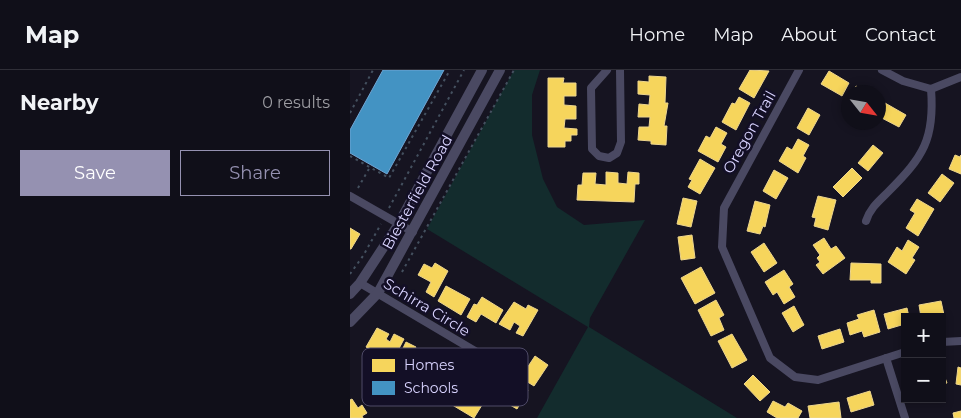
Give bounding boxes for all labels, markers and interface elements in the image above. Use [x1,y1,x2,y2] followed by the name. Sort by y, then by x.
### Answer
[25,20,79,49] text: Map
[629,24,685,46] text: Home
[713,24,753,46] text: Map
[781,24,837,46] text: About
[865,24,936,46] text: Contact
[841,85,886,130] north arrow
[718,87,780,177] street label: Oregon Trail
[20,90,99,115] text: Nearby
[262,93,330,112] text: 0 results
[378,131,456,253] street label: Biesterfield Road
[20,150,170,196] button: Save
[180,150,330,196] button: Share
[380,274,474,340] street label: Schirra Circle
[901,313,946,403] map controls
[901,313,946,358] button: +
[362,348,528,406] legend
[404,356,454,374] text: Homes
[901,358,946,403] button: −
[404,379,458,397] text: Schools

